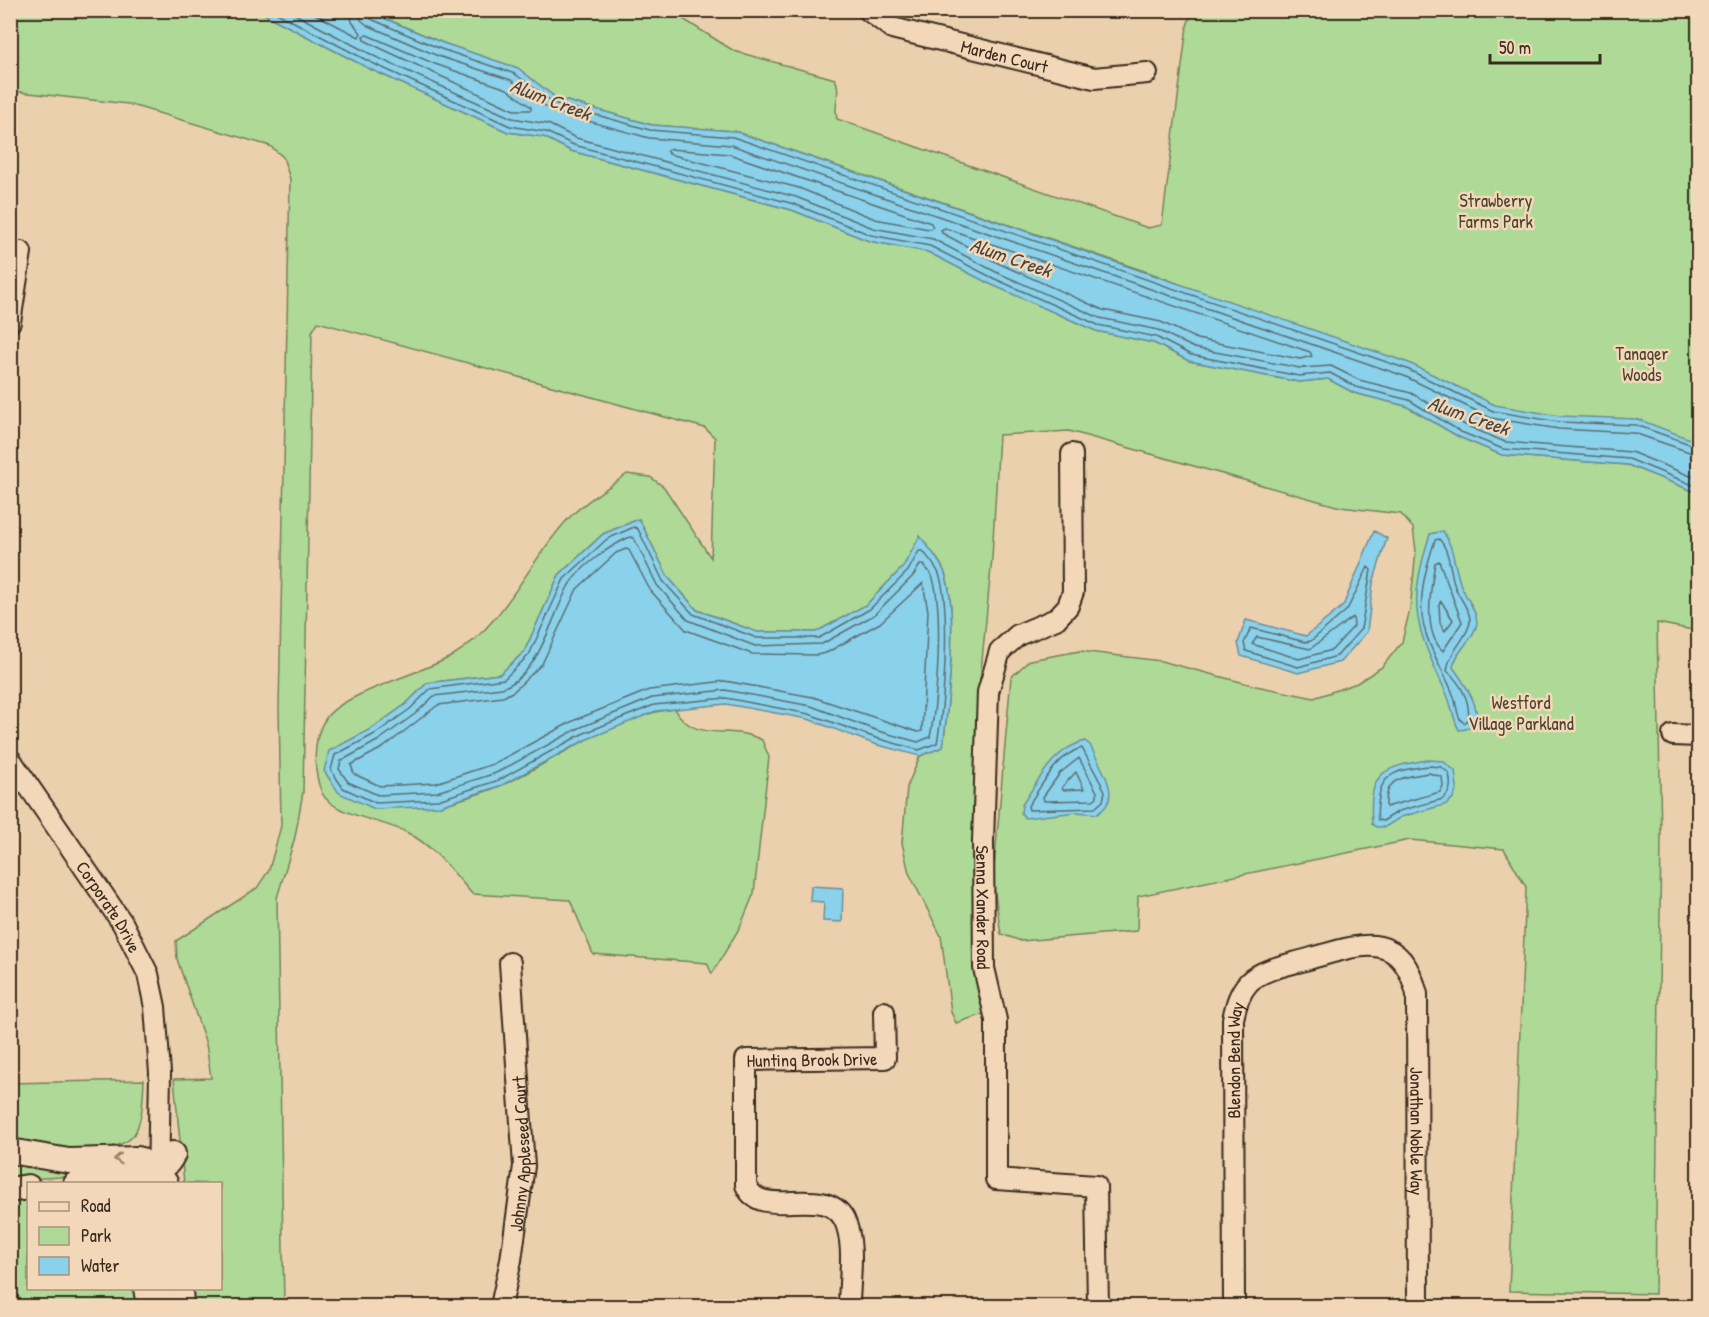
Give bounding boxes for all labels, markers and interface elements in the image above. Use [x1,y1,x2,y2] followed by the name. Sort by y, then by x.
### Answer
[1490,27,1600,65] scale bar
[959,33,1051,79] street label: Marden Court
[1499,35,1531,60] text: 50 m
[507,71,597,127] water label: Alum Creek
[1458,188,1534,234] park label: Strawberry Farms Park
[967,231,1057,284] water label: Alum Creek
[1616,341,1668,387] park label: Tanager Woods
[1425,389,1515,442] water label: Alum Creek
[1468,690,1574,736] park label: Westford Village Parkland
[971,845,997,969] street label: Senna Xander Road
[71,856,148,957] street label: Corporate Drive
[1220,998,1249,1119] street label: Blendon Bend Way
[747,1046,877,1072] street label: Hunting Brook Drive
[1405,1067,1430,1196] street label: Jonathan Noble Way
[503,1075,536,1233] street label: Johnny Appleseed Court
[113,1152,122,1165] one-way arrow
[27,1182,222,1290] legend
[81,1193,111,1218] text: Road
[81,1223,112,1248] text: Park
[81,1253,119,1278] text: Water

